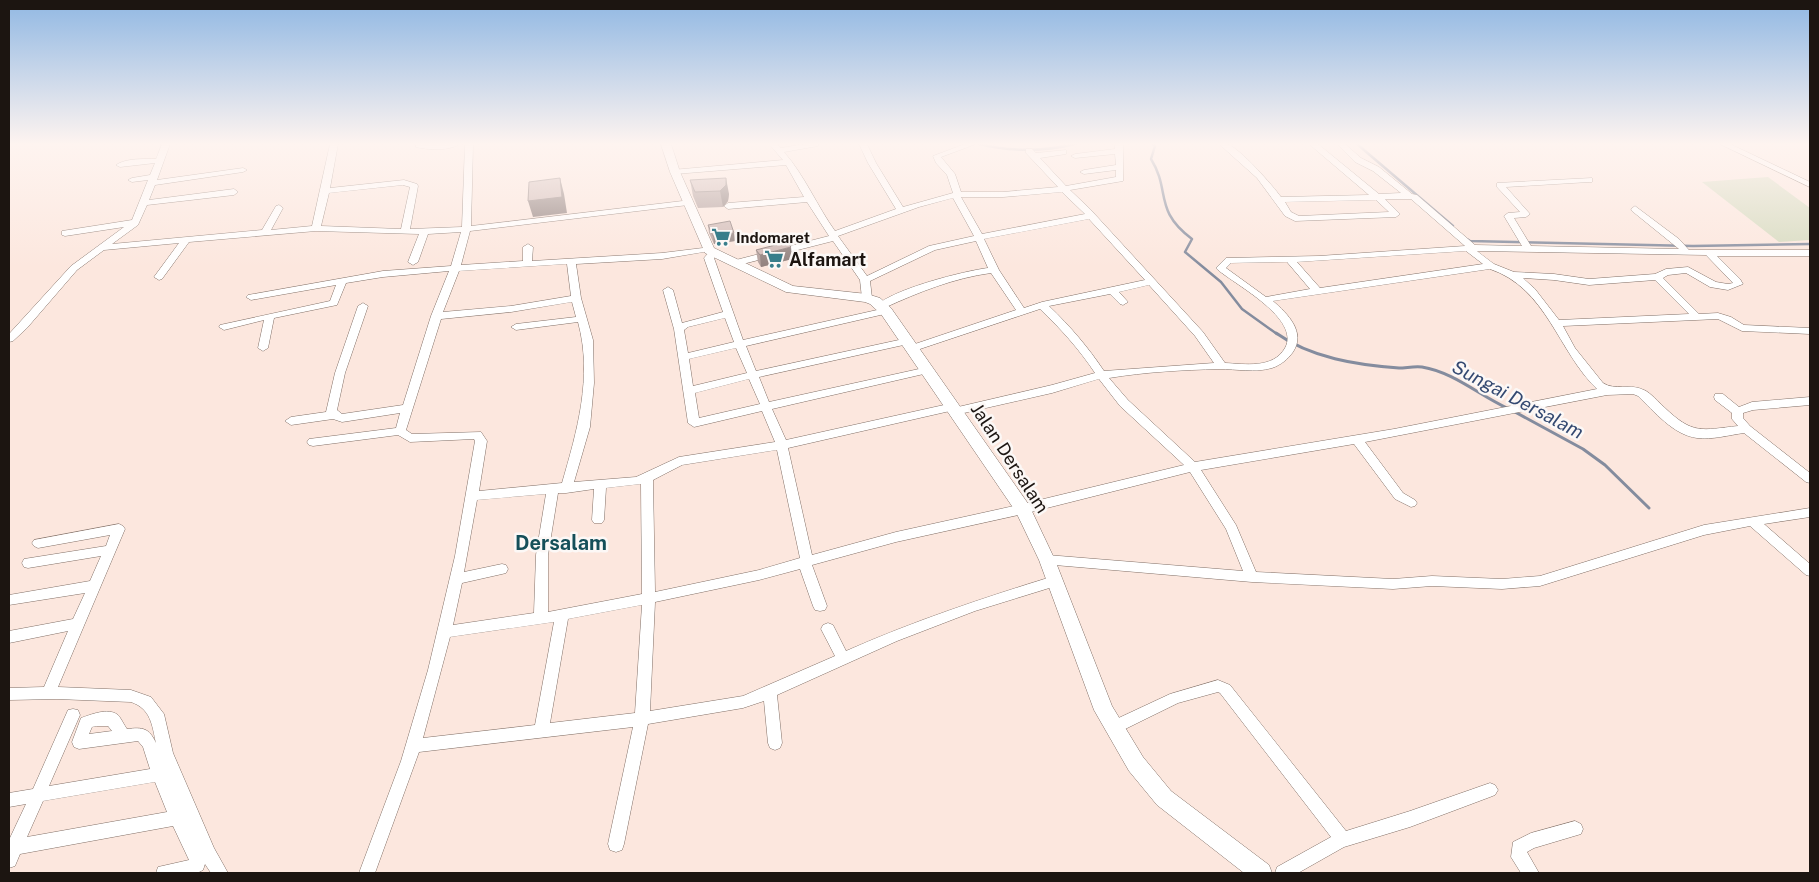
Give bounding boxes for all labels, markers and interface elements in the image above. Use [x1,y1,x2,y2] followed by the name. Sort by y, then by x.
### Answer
[710,226,732,248] supermarket icon: Indomaret
[736,229,810,246] place label: Indomaret
[763,248,785,270] supermarket icon: Alfamart
[789,249,866,270] place label: Alfamart
[1449,355,1587,443] water label: Sungai Dersalam
[967,399,1053,517] street label: Jalan Dersalam
[515,531,607,555] district label: Dersalam

